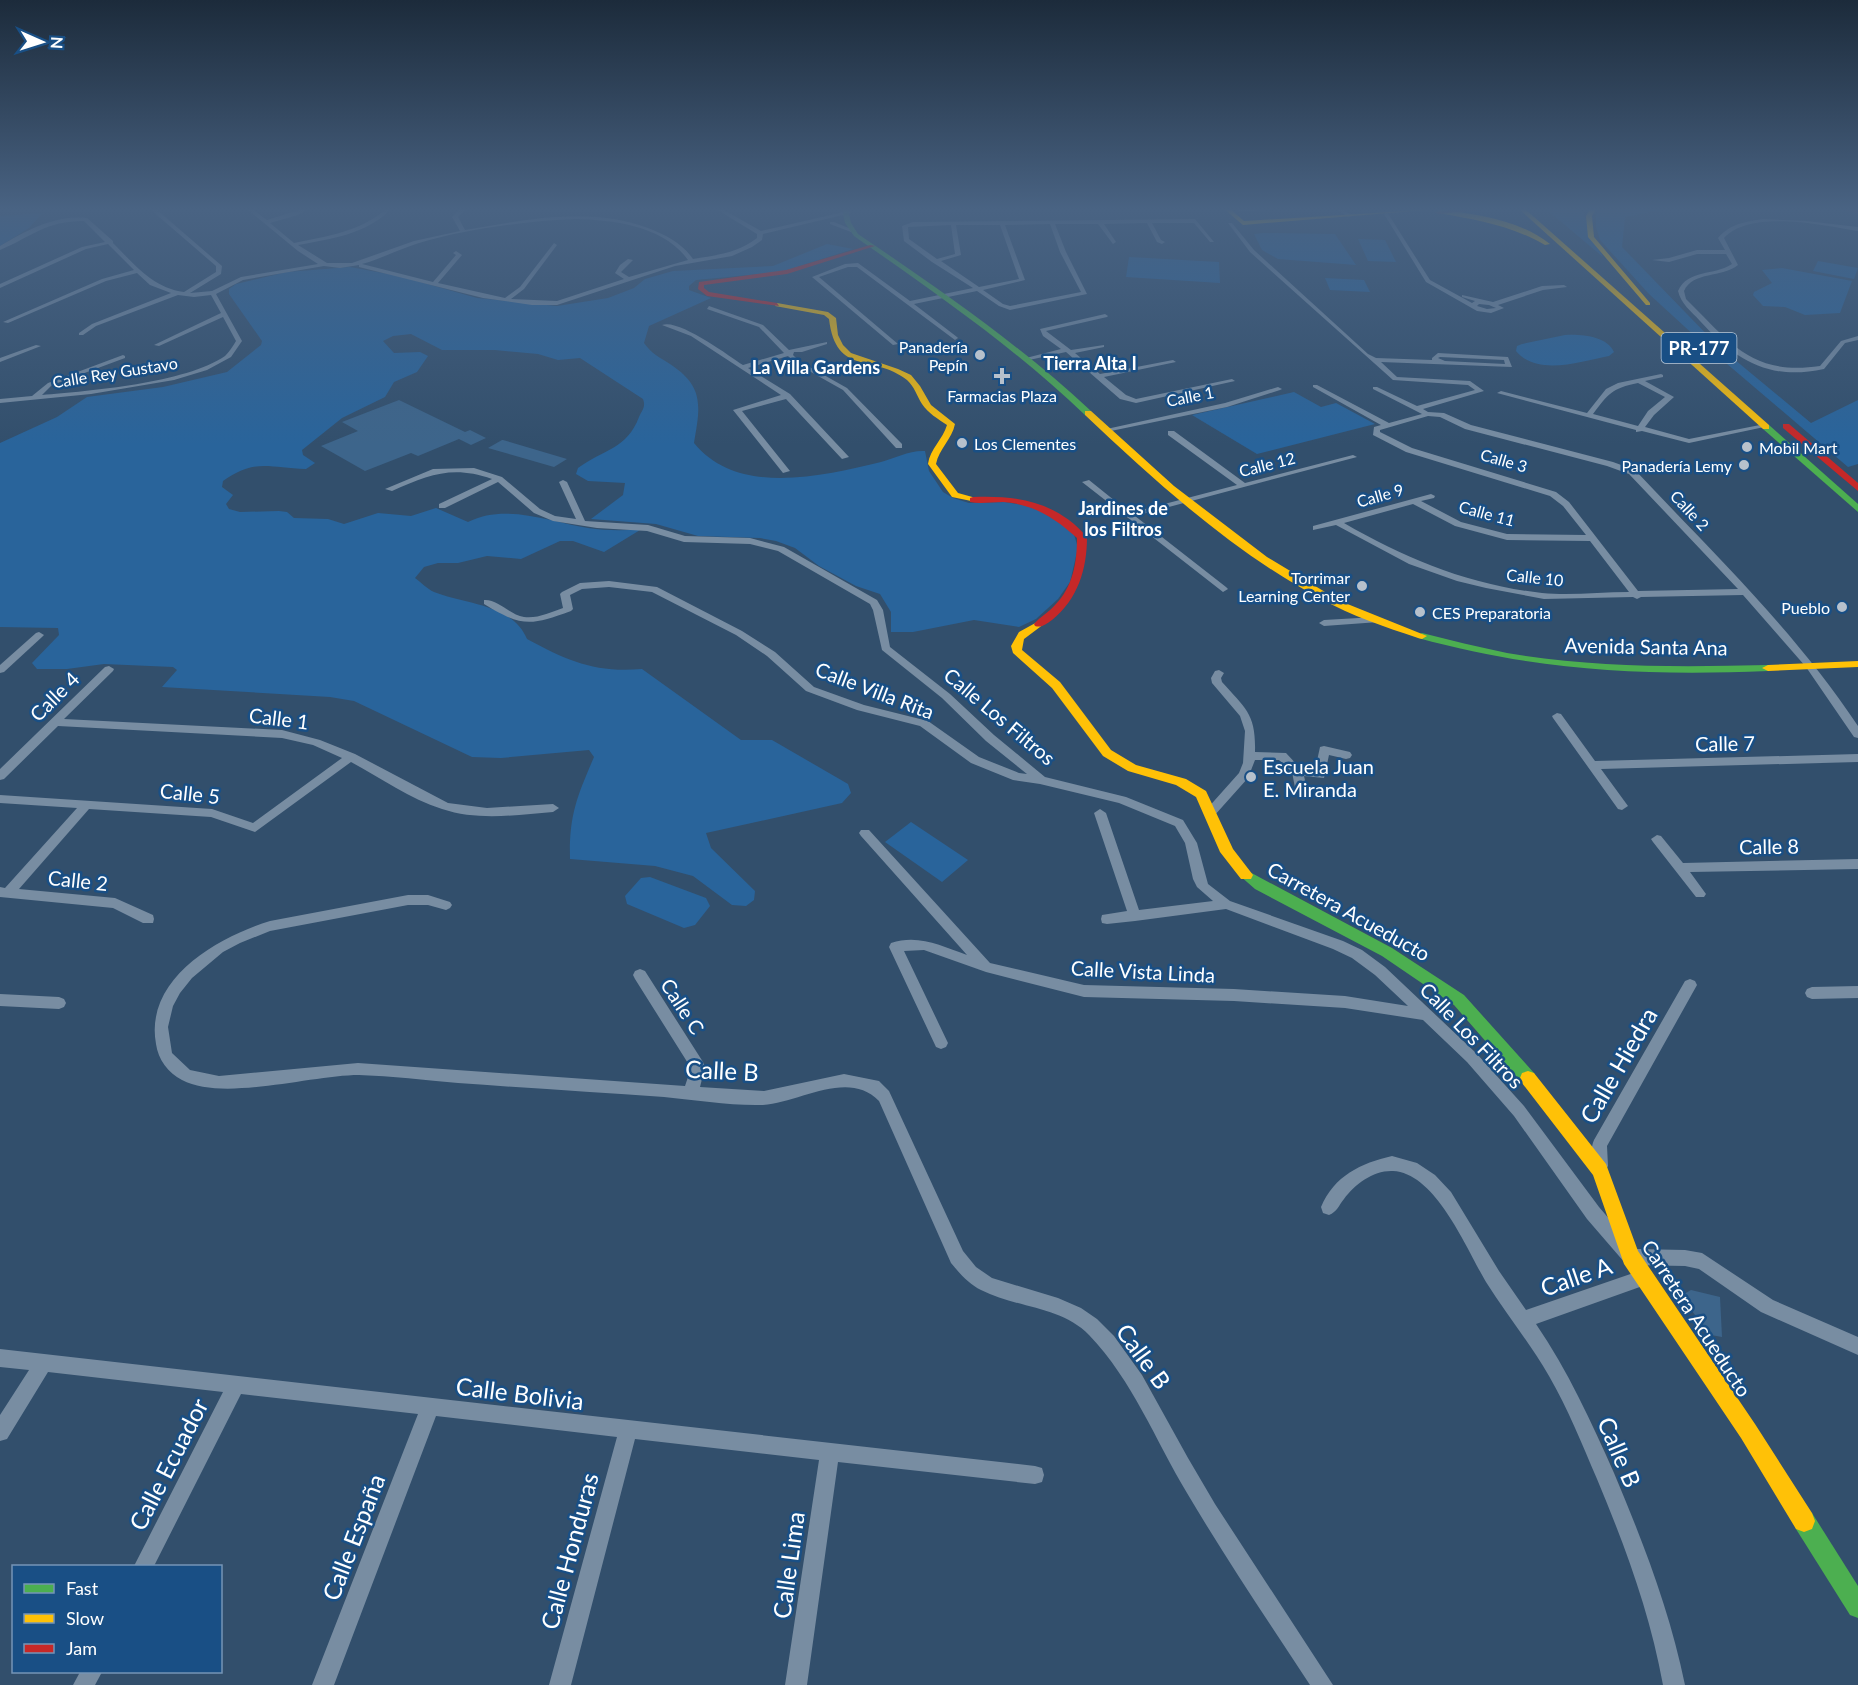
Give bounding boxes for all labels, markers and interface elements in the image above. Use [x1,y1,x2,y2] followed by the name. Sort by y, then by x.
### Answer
[12,12,72,72] north arrow
[48,36,67,49] text: N
[1662,333,1736,363] road number: PR-177
[899,337,968,374] place label: Panadería Pepín
[973,348,987,362] marker: Panadería Pepín
[1043,352,1137,374] district label: Tierra Alta I
[51,353,179,391] street label: Calle Rey Gustavo
[752,356,880,378] district label: La Villa Gardens
[995,369,1009,383] marker: Farmacias Plaza
[1165,382,1215,410] street label: Calle 1
[947,386,1057,405] place label: Farmacias Plaza
[974,434,1076,453] place label: Los Clementes
[955,436,969,450] marker: Los Clementes
[1759,438,1838,457] place label: Mobil Mart
[1740,440,1754,454] marker: Mobil Mart
[1478,444,1530,476] street label: Calle 3
[1237,448,1297,480] street label: Calle 12
[1621,456,1733,475] place label: Panadería Lemy
[1737,458,1751,472] marker: Panadería Lemy
[1354,479,1406,511] street label: Calle 9
[1667,486,1713,534] street label: Calle 2
[1457,496,1517,530] street label: Calle 11
[1078,497,1168,540] district label: Jardines de los Filtros
[1506,565,1564,589] street label: Calle 10
[1238,568,1350,605] place label: Torrimar Learning Center
[1355,579,1369,593] marker: Torrimar Learning Center
[1781,598,1830,617] place label: Pueblo
[1835,600,1849,614] marker: Pueblo
[1432,603,1551,622] place label: CES Preparatoria
[1413,605,1427,619] marker: CES Preparatoria
[1564,633,1728,659] street label: Avenida Santa Ana
[812,656,938,724] street label: Calle Villa Rita
[939,662,1061,770] street label: Calle Los Filtros
[24,666,84,726] street label: Calle 4
[248,702,310,734] street label: Calle 1
[1695,730,1755,756] street label: Calle 7
[1263,754,1374,801] place label: Escuela Juan E. Miranda
[1244,770,1258,784] marker: Escuela Juan E. Miranda
[159,778,221,808] street label: Calle 5
[1739,833,1799,859] street label: Calle 8
[1264,856,1434,966] street label: Carretera Acueducto
[47,865,109,895] street label: Calle 2
[1070,955,1216,987] street label: Calle Vista Linda
[656,974,710,1038] street label: Calle C
[1415,977,1529,1093] street label: Calle Los Filtros
[1573,1002,1663,1128] street label: Calle Hiedra
[684,1054,760,1086] street label: Calle B
[1637,1235,1757,1401] street label: Carretera Acueducto
[1537,1250,1616,1302] street label: Calle A
[1111,1318,1177,1394] street label: Calle B
[454,1371,586,1415] street label: Calle Bolivia
[122,1393,214,1535] street label: Calle Ecuador
[1592,1412,1648,1492] street label: Calle B
[316,1470,390,1604] street label: Calle España
[534,1470,604,1632] street label: Calle Honduras
[766,1510,810,1620] street label: Calle Lima
[12,1565,222,1673] legend
[66,1577,99,1599] text: Fast
[66,1607,104,1629] text: Slow
[66,1637,97,1659] text: Jam

